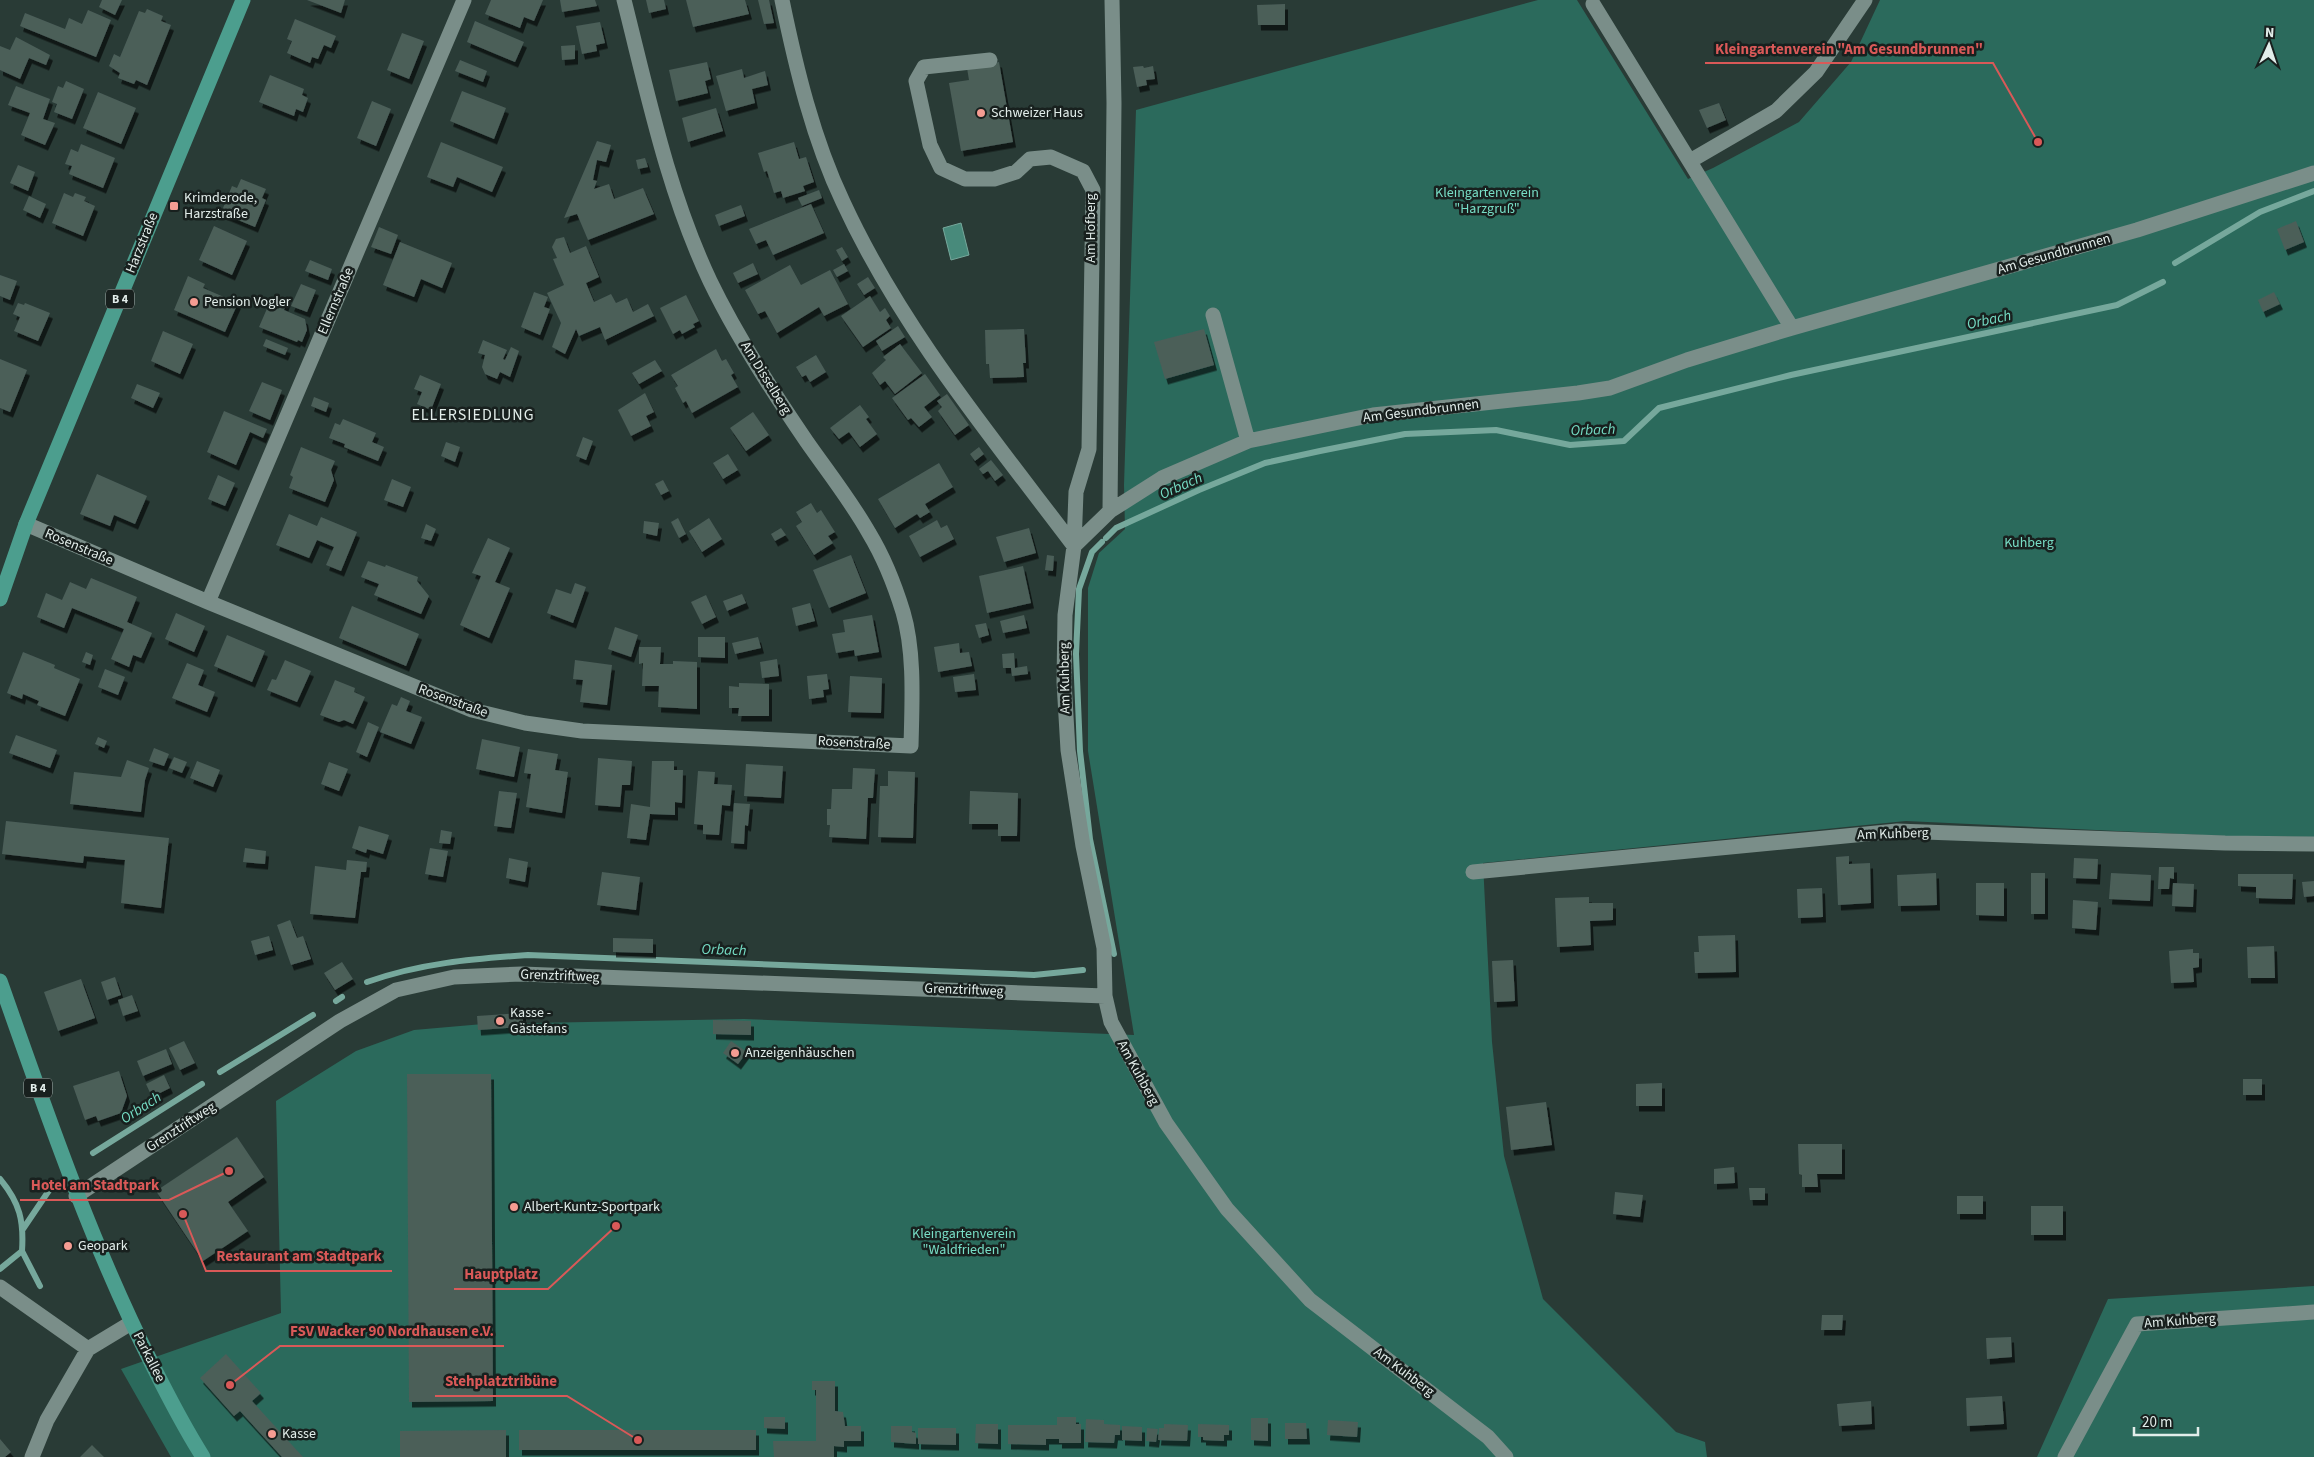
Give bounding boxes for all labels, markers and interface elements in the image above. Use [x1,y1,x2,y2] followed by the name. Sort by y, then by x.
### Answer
[2244,20,2294,70] north arrow
[2264,23,2275,43] text: N
[1705,33,1993,63] callout: Kleingartenverein "Am Gesundbrunnen"
[1715,39,1983,60] text: Kleingartenverein "Am Gesundbrunnen"
[991,103,1083,123] place label: Schweizer Haus
[975,107,987,119] marker: Schweizer Haus
[1435,183,1539,219] park label: Kleingartenverein "Harzgruß"
[184,188,257,224] place label: Krimderode, Harzstraße
[1081,193,1101,263] street label: Am Hofberg
[168,200,180,212] marker: Krimderode, Harzstraße
[121,210,163,276] street label: Harzstraße
[1995,228,2113,280] street label: Am Gesundbrunnen
[313,264,359,338] street label: Ellernstraße
[106,290,134,308] road number: B 4
[204,292,291,312] place label: Pension Vogler
[188,296,200,308] marker: Pension Vogler
[1965,305,2013,335] water label: Orbach
[736,338,796,418] street label: Am Disselberg
[1362,394,1480,428] street label: Am Gesundbrunnen
[411,404,535,426] district label: ELLERSIEDLUNG
[1570,419,1616,441] water label: Orbach
[1156,467,1206,505] water label: Orbach
[42,524,116,570] street label: Rosenstraße
[2004,533,2054,553] park label: Kuhberg
[1054,642,1076,714] street label: Am Kuhberg
[415,679,491,723] street label: Rosenstraße
[817,731,891,755] street label: Rosenstraße
[1857,823,1929,845] street label: Am Kuhberg
[701,939,747,961] water label: Orbach
[520,965,600,987] street label: Grenztriftweg
[924,979,1004,1001] street label: Grenztriftweg
[510,1003,567,1039] place label: Kasse - Gästefans
[494,1015,506,1027] marker: Kasse - Gästefans
[1112,1037,1164,1109] street label: Am Kuhberg
[745,1043,855,1063] place label: Anzeigenhäuschen
[729,1047,741,1059] marker: Anzeigenhäuschen
[24,1078,52,1098] road number: B 4
[116,1087,166,1129] water label: Orbach
[142,1097,220,1157] street label: Grenztriftweg
[20,1170,169,1200] callout: Hotel am Stadtpark
[31,1175,160,1196] text: Hotel am Stadtpark
[524,1197,660,1217] place label: Albert-Kuntz-Sportpark
[508,1201,520,1213] marker: Albert-Kuntz-Sportpark
[912,1224,1016,1260] park label: Kleingartenverein "Waldfrieden"
[78,1236,128,1256] place label: Geopark
[62,1240,74,1252] marker: Geopark
[206,1241,392,1271] callout: Restaurant am Stadtpark
[216,1246,383,1267] text: Restaurant am Stadtpark
[454,1259,548,1289] callout: Hauptplatz
[464,1264,538,1285] text: Hauptplatz
[2144,1309,2216,1333] street label: Am Kuhberg
[280,1316,504,1346] callout: FSV Wacker 90 Nordhausen e.V.
[290,1321,494,1342] text: FSV Wacker 90 Nordhausen e.V.
[128,1328,170,1386] street label: Parkallee
[1369,1342,1439,1402] street label: Am Kuhberg
[435,1366,567,1396] callout: Stehplatztribüne
[445,1371,557,1392] text: Stehplatztribüne
[2134,1404,2198,1436] scale bar
[2142,1412,2172,1433] text: 20 m
[282,1424,316,1444] place label: Kasse
[266,1428,278,1440] marker: Kasse

